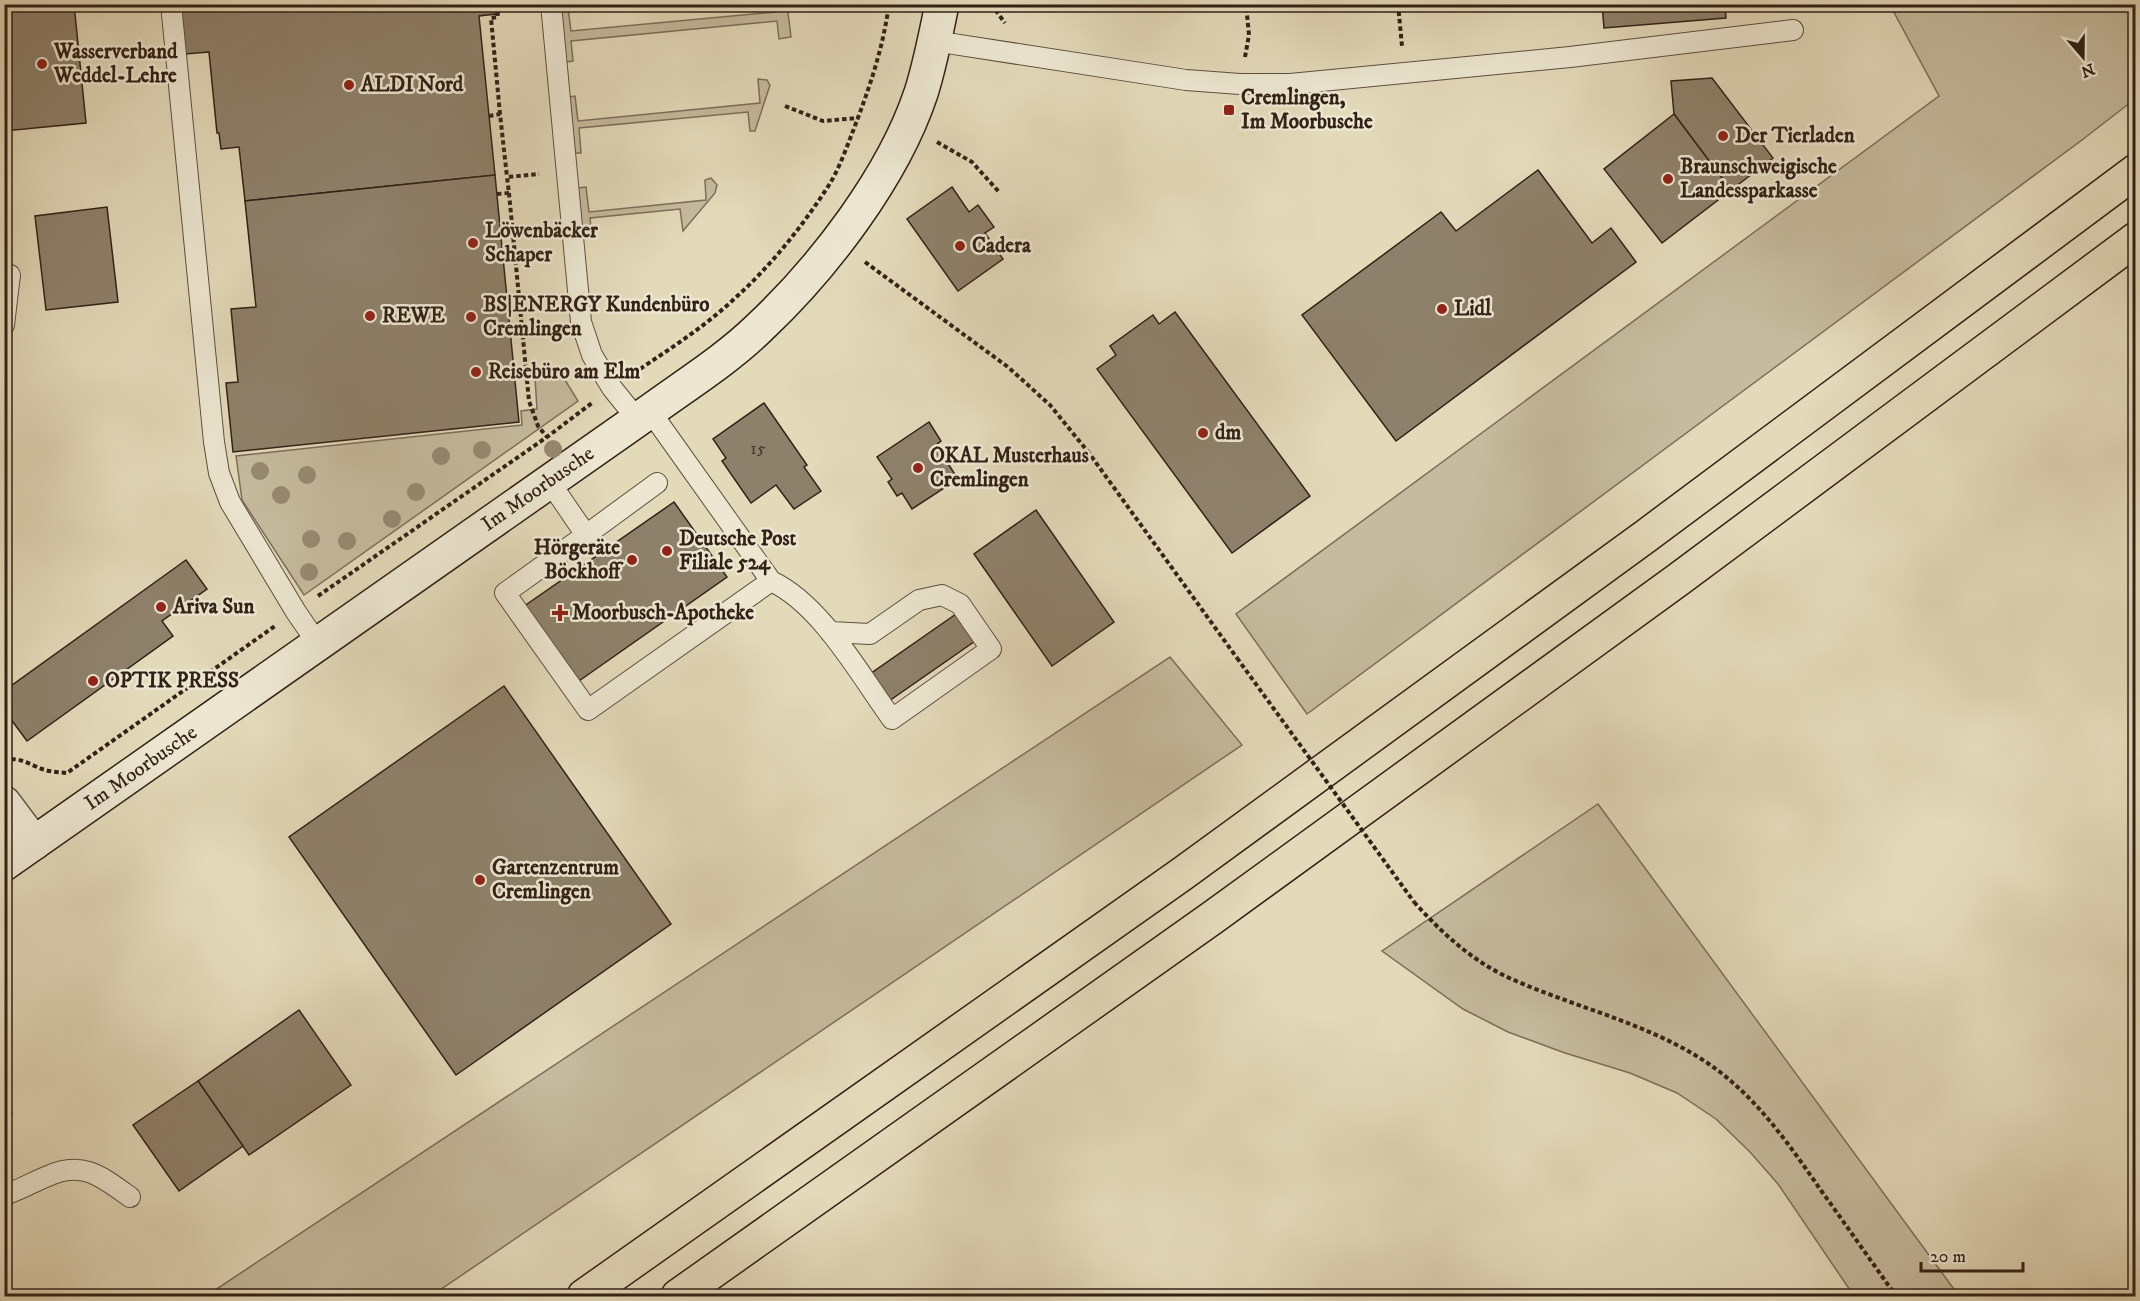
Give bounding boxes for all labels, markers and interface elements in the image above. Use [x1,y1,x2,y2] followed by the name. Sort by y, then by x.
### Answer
[2053,27,2113,87] north arrow
[53,39,178,89] place label: Wasserverband Weddel-Lehre
[35,57,49,71] marker: Wasserverband Weddel-Lehre
[2078,59,2097,82] text: N
[360,72,464,98] place label: ALDI Nord
[342,78,356,92] marker: ALDI Nord
[1241,85,1373,135] place label: Cremlingen, Im Moorbusche
[1222,103,1236,117] marker: Cremlingen, Im Moorbusche
[1735,123,1856,149] place label: Der Tierladen
[1716,129,1730,143] marker: Der Tierladen
[1680,154,1837,204] place label: Braunschweigische Landessparkasse
[1661,172,1675,186] marker: Braunschweigische Landessparkasse
[485,218,599,268] place label: Löwenbäcker Schaper
[972,233,1032,259] place label: Cadera
[466,236,480,250] marker: Löwenbäcker Schaper
[953,239,967,253] marker: Cadera
[483,292,709,342] place label: BS|ENERGY Kundenbüro Cremlingen
[1454,296,1492,322] place label: Lidl
[1435,302,1449,316] marker: Lidl
[382,303,445,329] place label: REWE
[363,309,377,323] marker: REWE
[464,310,478,324] marker: BS|ENERGY Kundenbüro Cremlingen
[488,359,641,385] place label: Reisebüro am Elm
[469,365,483,379] marker: Reisebüro am Elm
[1215,420,1241,446] place label: dm
[1196,426,1210,440] marker: dm
[750,438,766,460] house number: 15
[477,440,600,537] street label: Im Moorbusche
[930,443,1089,493] place label: OKAL Musterhaus Cremlingen
[911,461,925,475] marker: OKAL Musterhaus Cremlingen
[679,526,796,576] place label: Deutsche Post Filiale 524
[534,535,624,585] place label: Hörgeräte Böckhoff
[660,544,674,558] marker: Deutsche Post Filiale 524
[625,553,639,567] marker: Hörgeräte Böckhoff
[172,594,255,620] place label: Ariva Sun
[154,600,168,614] marker: Ariva Sun
[572,600,754,626] place label: Moorbusch-Apotheke
[553,606,567,620] marker: Moorbusch-Apotheke
[105,668,239,694] place label: OPTIK PRESS
[86,674,100,688] marker: OPTIK PRESS
[80,719,203,816] street label: Im Moorbusche
[492,855,619,905] place label: Gartenzentrum Cremlingen
[473,873,487,887] marker: Gartenzentrum Cremlingen
[1921,1235,2023,1273] scale bar
[1930,1246,1966,1268] text: 20 m

